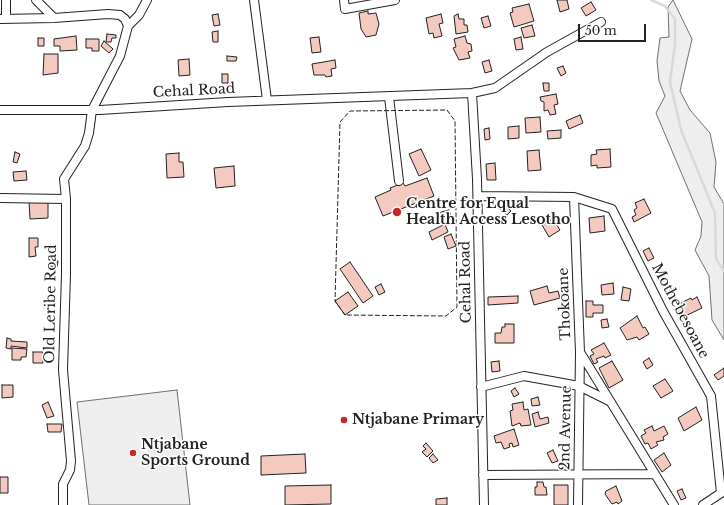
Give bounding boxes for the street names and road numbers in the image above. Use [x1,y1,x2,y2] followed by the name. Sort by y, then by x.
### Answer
[152,80,236,102] street label: Cehal Road
[457,241,475,323] street label: Cehal Road
[42,244,60,364] street label: Old Leribe Road
[648,261,712,361] street label: Mothebesoane
[555,267,575,341] street label: Thokoane
[557,385,575,471] street label: 2nd Avenue

